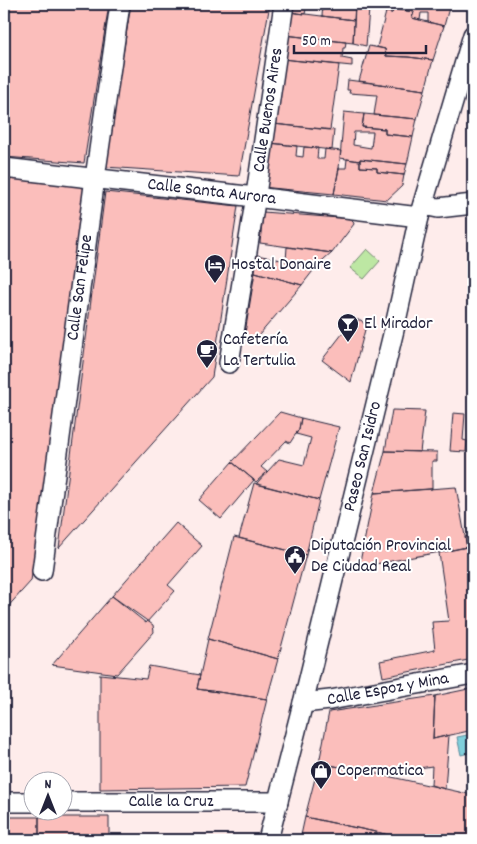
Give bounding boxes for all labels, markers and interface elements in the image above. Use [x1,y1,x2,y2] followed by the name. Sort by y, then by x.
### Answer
[294,22,427,54] scale bar
[302,31,331,53] text: 50 m
[247,46,290,174] street label: Calle Buenos Aires
[146,172,278,212] street label: Calle Santa Aurora
[61,233,100,342] street label: Calle San Felipe
[203,253,227,284] hotel icon: Hostal Donaire
[231,253,331,278] place label: Hostal Donaire
[336,312,360,343] bar icon: El Mirador
[364,312,433,337] place label: El Mirador
[223,328,296,374] place label: Cafetería La Tertulia
[195,338,219,369] cafe icon: Cafetería La Tertulia
[338,399,389,514] street label: Paseo San Isidro
[311,534,452,580] place label: Diputación Provincial De Ciudad Real
[283,544,307,575] public building icon: Diputación Provincial De Ciudad Real
[325,666,451,713] street label: Calle Espoz y Mina
[309,759,333,790] shop icon: Copermatica
[337,759,424,784] place label: Copermatica
[22,772,72,822] north arrow
[45,775,52,795] text: N
[128,790,214,815] street label: Calle la Cruz

